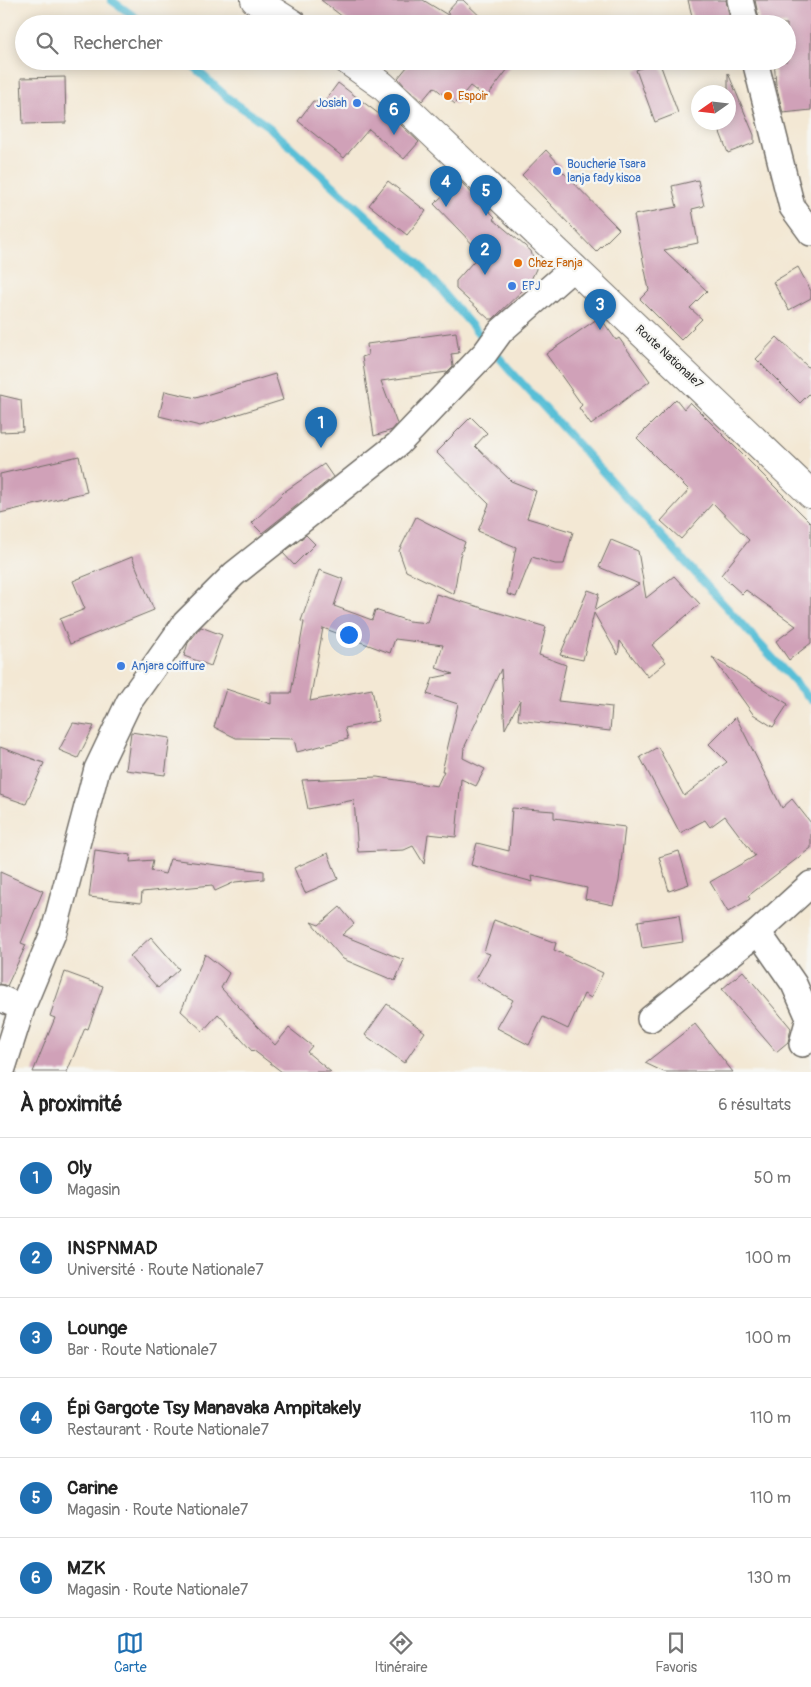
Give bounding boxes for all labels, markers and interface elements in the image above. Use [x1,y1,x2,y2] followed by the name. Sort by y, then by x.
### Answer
[15,15,796,70] search box
[33,29,61,57] icon: search
[73,31,163,55] text: Rechercher
[691,85,736,130] north arrow
[458,89,489,104] place label: Espoir
[442,90,454,102] marker: Espoir
[378,94,410,135] pin: 6
[316,96,347,111] place label: Josiah
[351,97,363,109] marker: Josiah
[567,157,646,186] place label: Boucherie Tsara lanja fady kisoa
[551,165,563,177] marker: Boucherie Tsara lanja fady kisoa
[430,166,462,207] pin: 4
[470,175,502,216] pin: 5
[469,234,501,275] pin: 2
[528,256,583,271] place label: Chez Fanja
[512,257,524,269] marker: Chez Fanja
[522,279,541,294] place label: EPJ
[506,280,518,292] marker: EPJ
[584,289,616,330] pin: 3
[632,322,706,393] street label: Route Nationale7
[305,407,337,448] pin: 1
[336,622,362,648] your location
[131,659,205,674] place label: Anjara coiffure
[115,660,127,672] marker: Anjara coiffure
[20,1091,123,1118] text: À proximité
[718,1095,791,1115] text: 6 résultats
[67,1156,92,1180] text: Oly
[33,1168,39,1188] text: 1
[754,1168,791,1188] text: 50 m
[67,1180,120,1200] text: Magasin
[67,1236,158,1260] text: INSPNMAD
[32,1248,40,1268] text: 2
[745,1248,791,1268] text: 100 m
[67,1260,264,1280] text: Université · Route Nationale7
[67,1316,127,1340] text: Lounge
[32,1328,40,1348] text: 3
[745,1328,791,1348] text: 100 m
[67,1340,217,1360] text: Bar · Route Nationale7
[67,1396,361,1420] text: Épi Gargote Tsy Manavaka Ampitakely
[31,1408,41,1428] text: 4
[750,1408,791,1428] text: 110 m
[67,1420,269,1440] text: Restaurant · Route Nationale7
[67,1476,118,1500] text: Carine
[32,1488,40,1508] text: 5
[750,1488,791,1508] text: 110 m
[67,1500,248,1520] text: Magasin · Route Nationale7
[67,1556,105,1580] text: MZK
[31,1568,41,1588] text: 6
[747,1568,791,1588] text: 130 m
[67,1580,248,1600] text: Magasin · Route Nationale7
[114,1629,147,1676] tab: Carte
[375,1629,427,1676] tab: Itinéraire
[655,1629,697,1676] tab: Favoris

